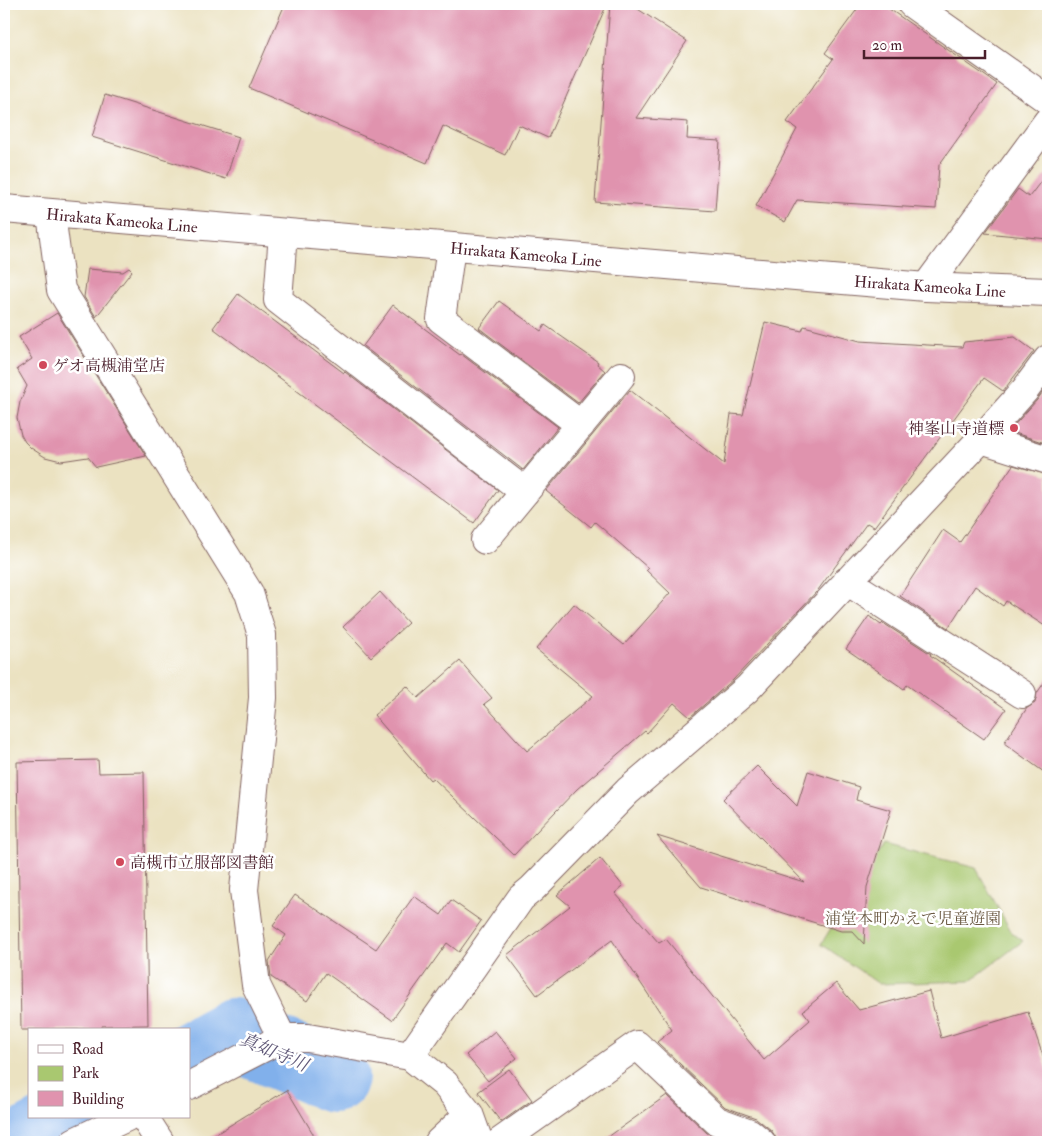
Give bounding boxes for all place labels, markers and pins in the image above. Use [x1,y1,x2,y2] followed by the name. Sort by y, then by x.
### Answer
[53,356,165,376] place label: ゲオ高槻浦堂店
[37,359,49,371] marker: ゲオ高槻浦堂店
[908,419,1004,439] place label: 神峯山寺道標
[1008,422,1020,434] marker: 神峯山寺道標
[130,853,274,873] place label: 高槻市立服部図書館
[114,856,126,868] marker: 高槻市立服部図書館

